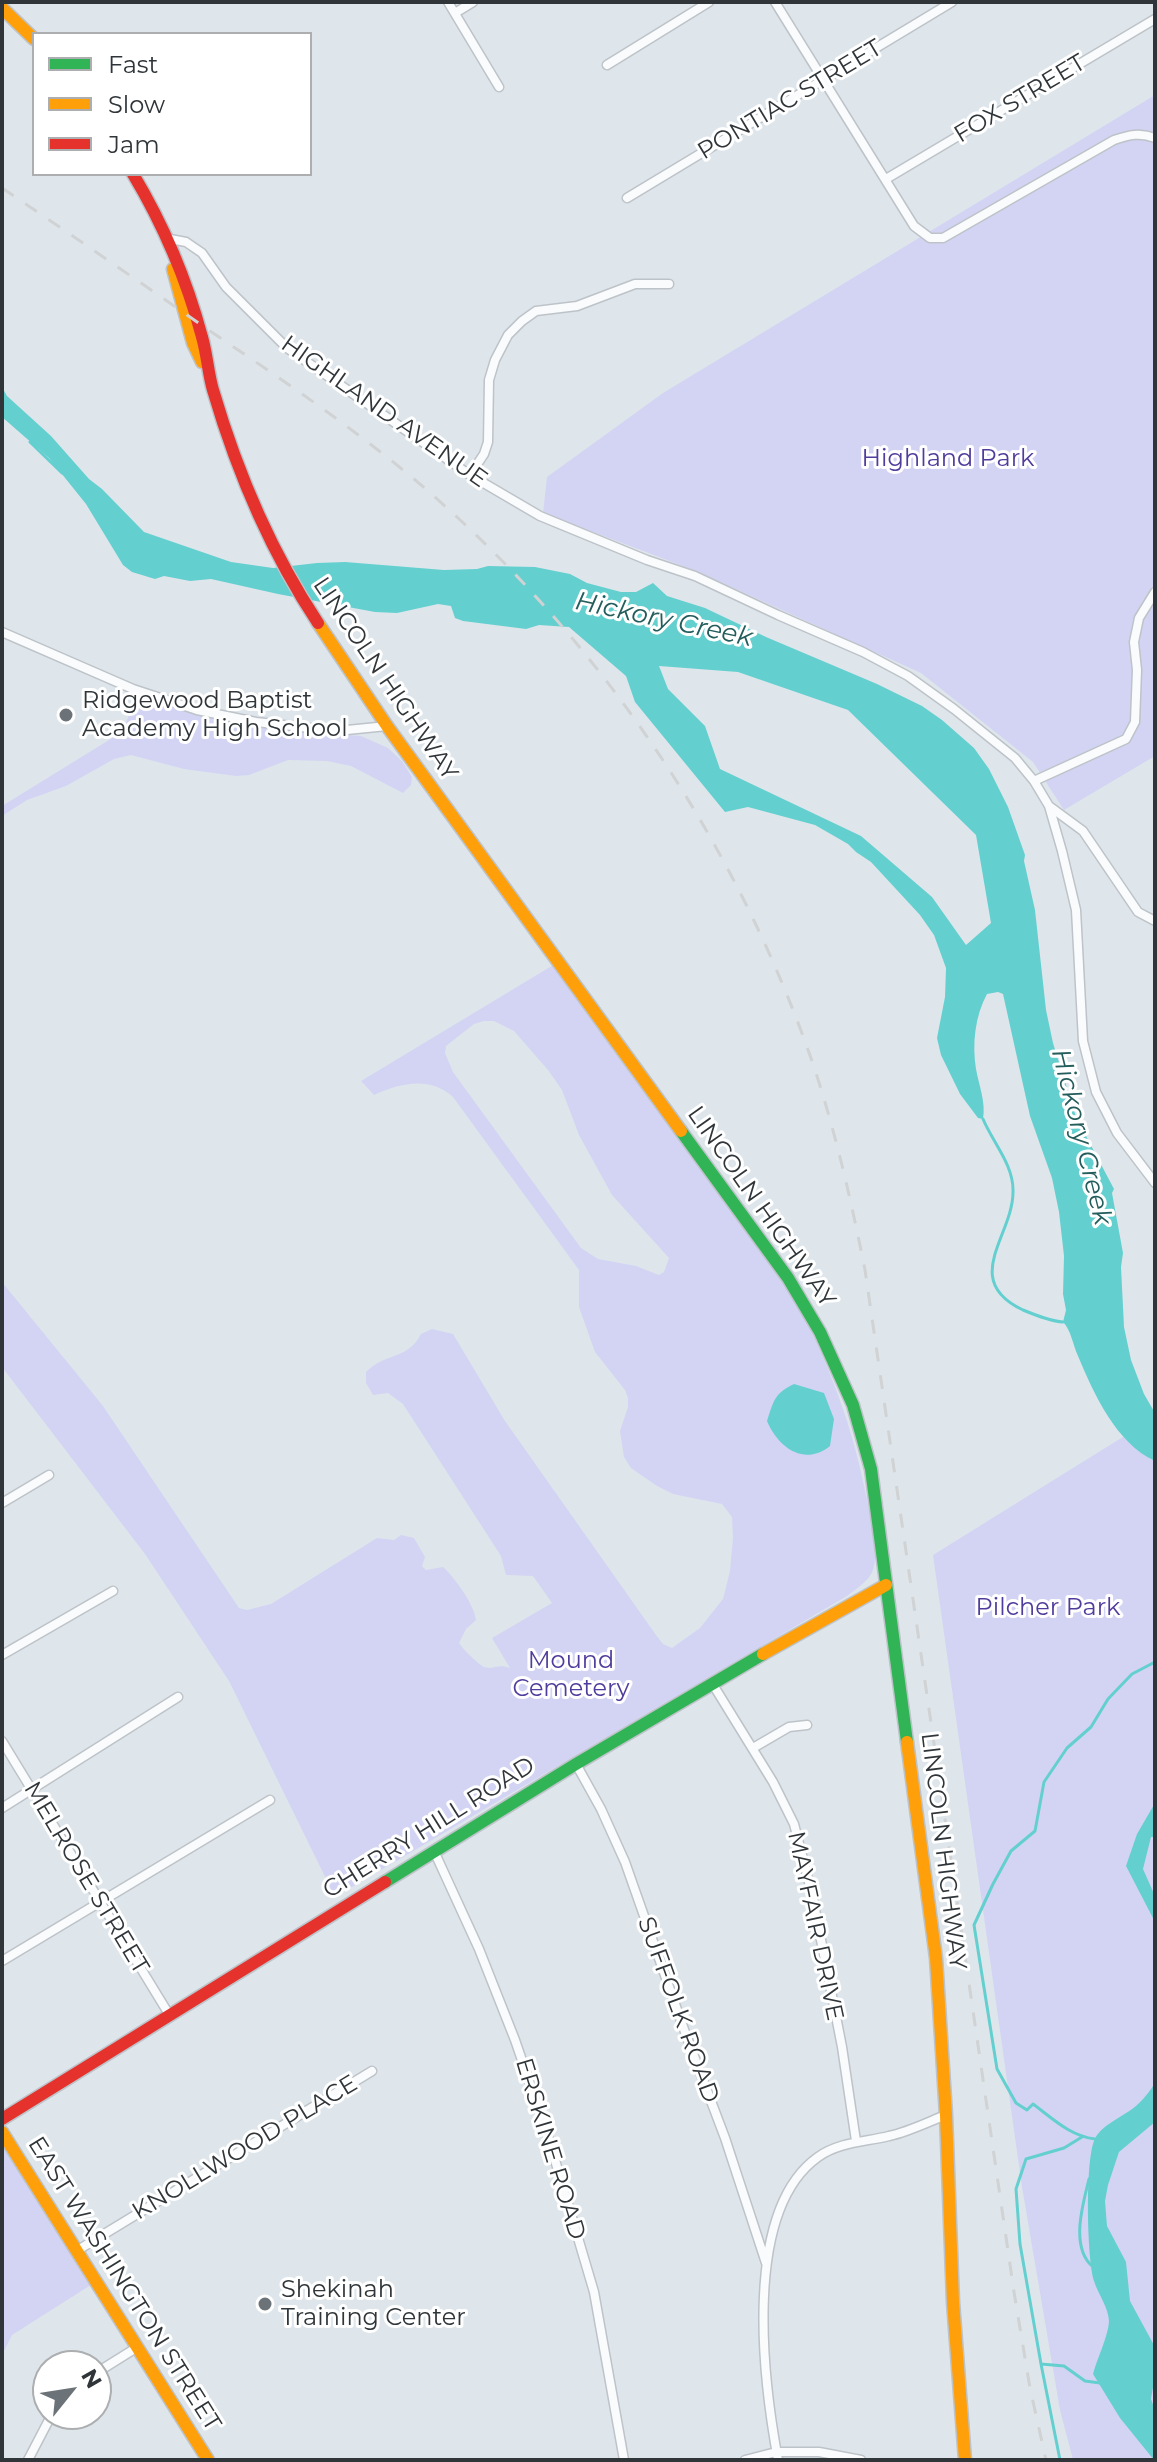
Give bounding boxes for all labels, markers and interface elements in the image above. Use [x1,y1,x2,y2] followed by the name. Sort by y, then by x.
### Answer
[32,32,312,176] legend
[693,34,887,166] street label: PONTIAC STREET
[949,49,1091,149] street label: FOX STREET
[108,50,158,79] text: Fast
[108,90,165,119] text: Slow
[108,130,160,159] text: Jam
[275,330,493,494] street label: HIGHLAND AVENUE
[862,445,1034,473] park label: Highland Park
[306,572,464,786] street label: LINCOLN HIGHWAY
[572,586,756,654] water label: Hickory Creek
[82,687,348,743] place label: Ridgewood Baptist Academy High School
[57,706,75,724] marker: Ridgewood Baptist Academy High School
[1044,1046,1118,1228] water label: Hickory Creek
[681,1101,841,1313] street label: LINCOLN HIGHWAY
[976,1594,1120,1622] park label: Pilcher Park
[512,1647,630,1703] park label: Mound Cemetery
[914,1731,972,1971] street label: LINCOLN HIGHWAY
[318,1751,540,1905] street label: CHERRY HILL ROAD
[17,1777,155,1979] street label: MELROSE STREET
[781,1829,849,2023] street label: MAYFAIR DRIVE
[631,1913,725,2107] street label: SUFFOLK ROAD
[509,2055,591,2243] street label: ERSKINE ROAD
[127,2069,363,2227] street label: KNOLLWOOD PLACE
[21,2132,227,2436] street label: EAST WASHINGTON STREET
[281,2276,466,2332] place label: Shekinah Training Center
[256,2295,274,2313] marker: Shekinah Training Center
[32,2350,112,2430] north arrow

